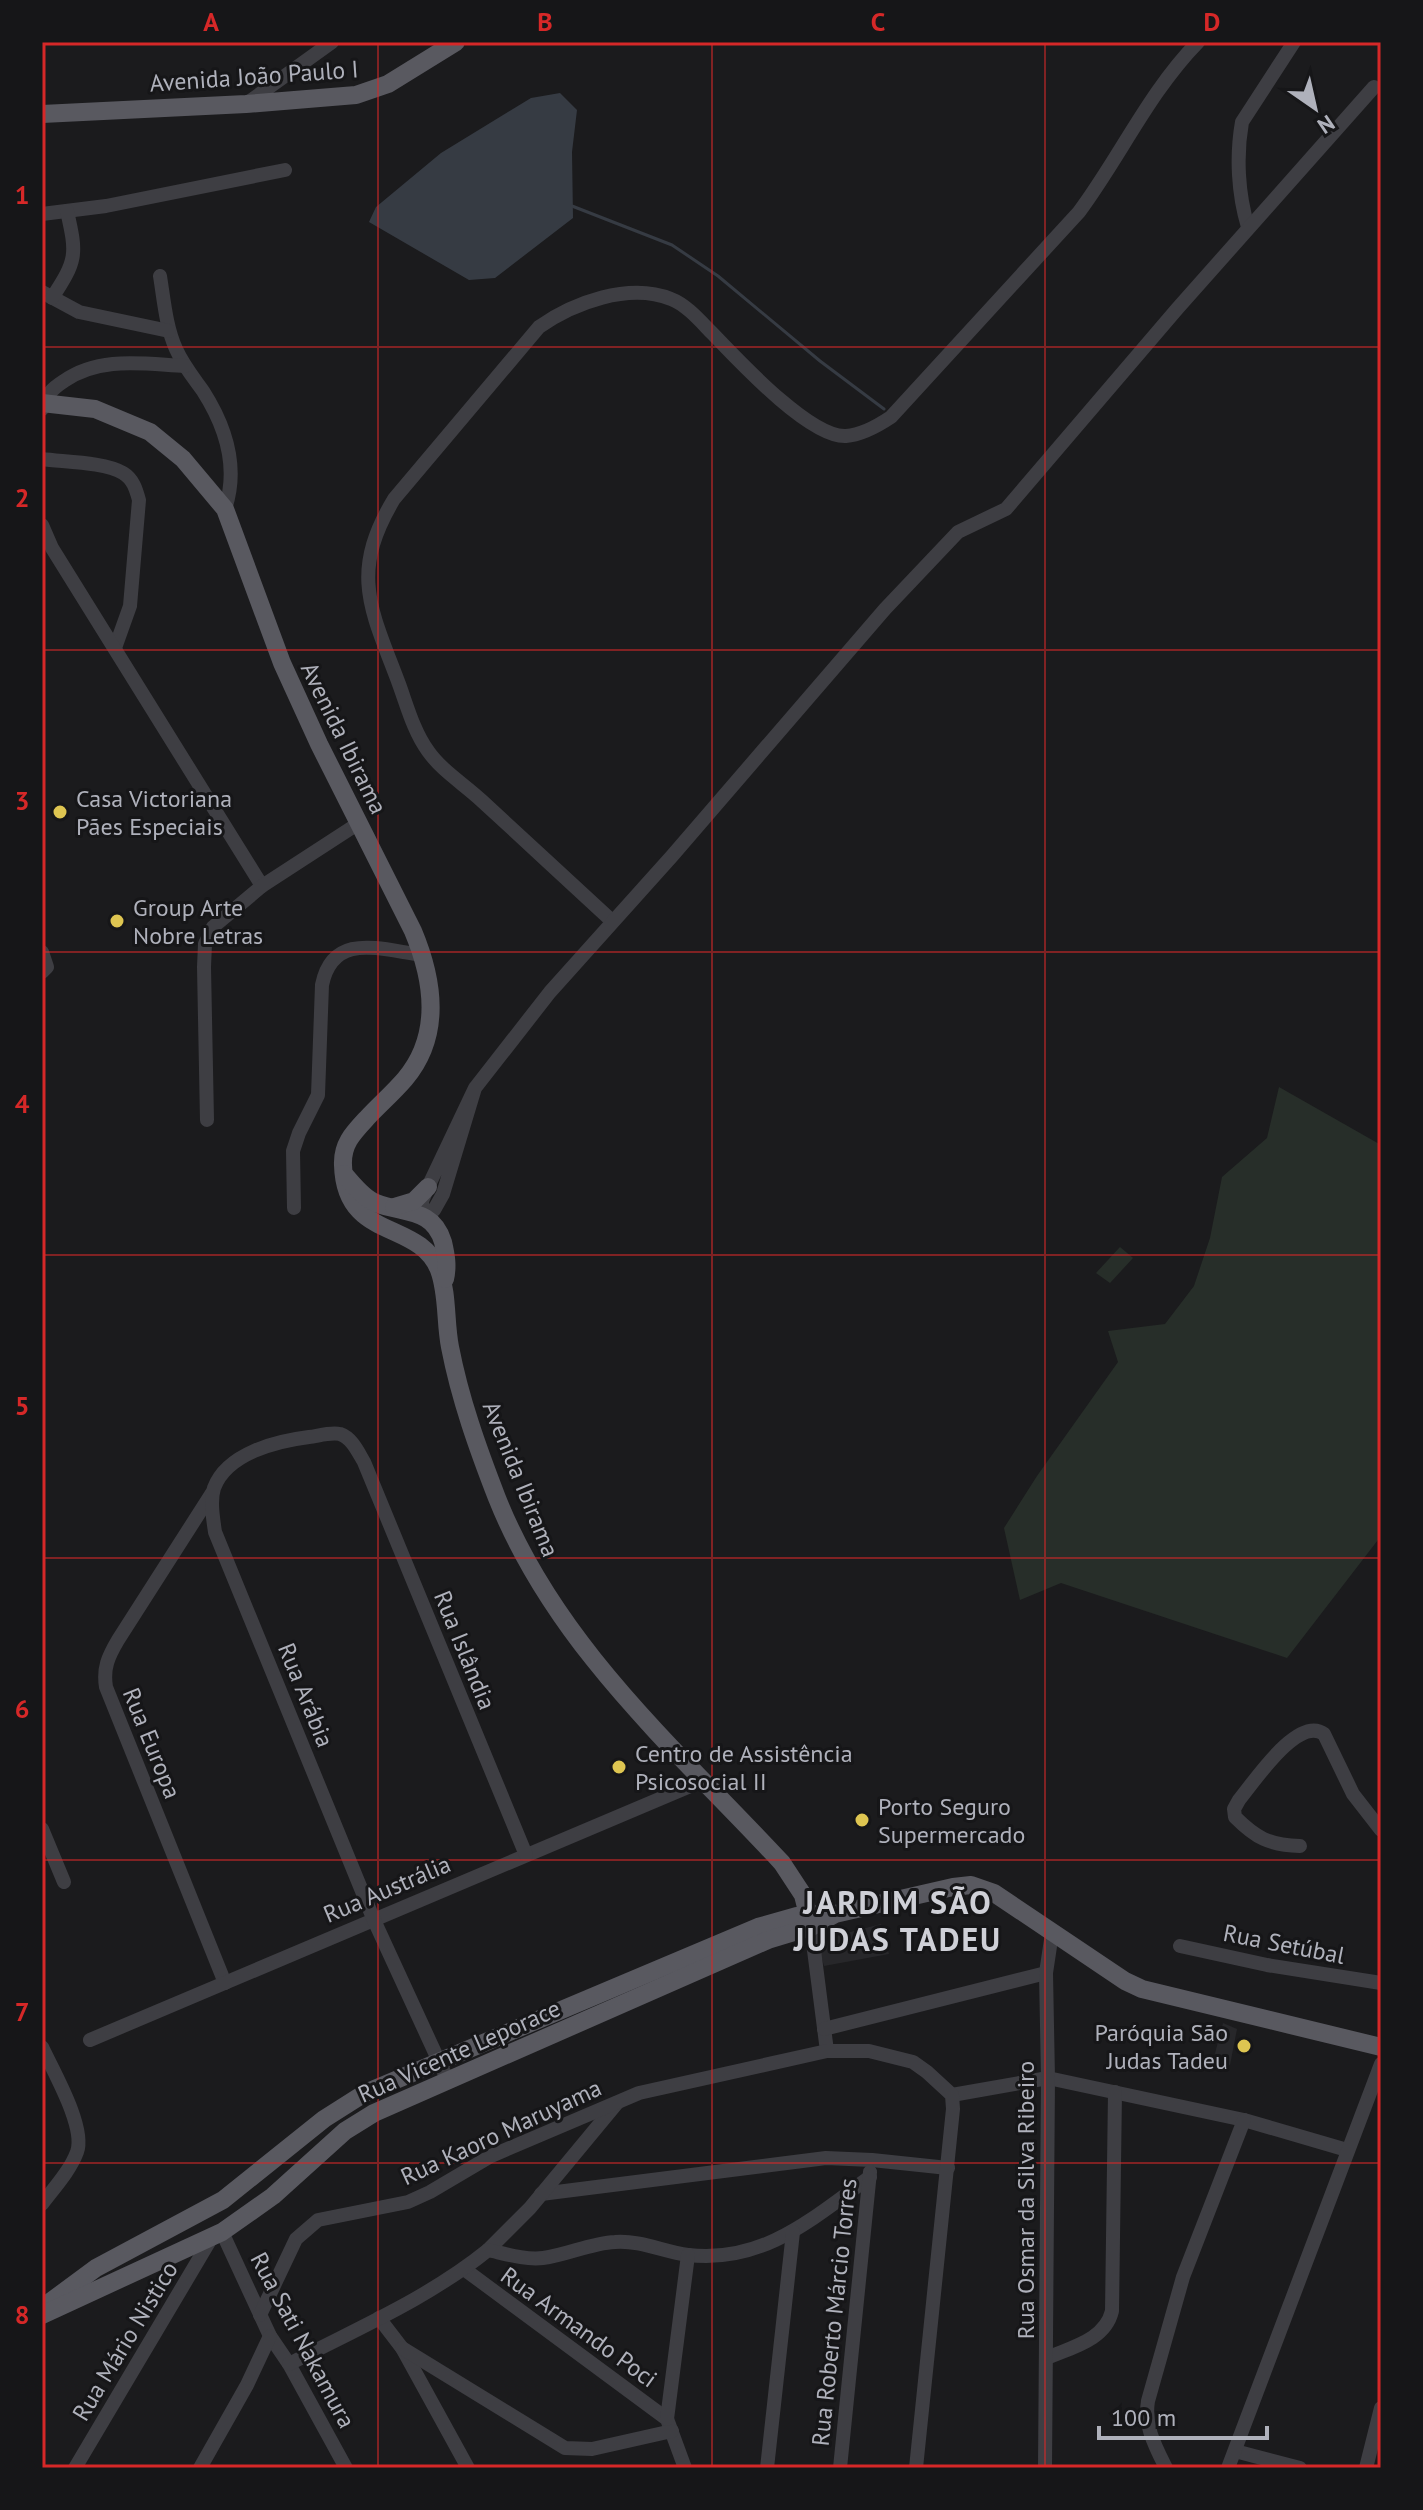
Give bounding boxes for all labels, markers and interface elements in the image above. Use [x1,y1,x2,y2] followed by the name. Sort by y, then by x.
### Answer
[203,5,219,38] text: A
[537,5,553,38] text: B
[871,5,885,38] text: C
[1204,5,1220,38] text: D
[149,53,359,99] street label: Avenida João Paulo I
[1275,68,1355,148] north arrow
[1312,109,1340,140] text: N
[15,178,29,211] text: 1
[15,481,29,514] text: 2
[294,657,394,819] street label: Avenida Ibirama
[76,783,232,842] place label: Casa Victoriana Pães Especiais
[15,784,29,817] text: 3
[51,803,69,821] marker: Casa Victoriana Pães Especiais
[133,892,263,951] place label: Group Arte Nobre Letras
[108,912,126,930] marker: Group Arte Nobre Letras
[15,1087,30,1120] text: 4
[15,1389,29,1422] text: 5
[476,1397,566,1561] street label: Avenida Ibirama
[427,1586,503,1714] street label: Rua Islândia
[271,1638,341,1752] street label: Rua Arábia
[116,1683,188,1803] street label: Rua Europa
[15,1692,29,1725] text: 6
[635,1738,853,1797] place label: Centro de Assistência Psicosocial II
[610,1758,628,1776] marker: Centro de Assistência Psicosocial II
[878,1791,1025,1850] place label: Porto Seguro Supermercado
[853,1811,871,1829] marker: Porto Seguro Supermercado
[319,1848,455,1930] street label: Rua Austrália
[793,1881,1002,1960] district label: JARDIM SÃO JUDAS TADEU
[1221,1917,1347,1971] street label: Rua Setúbal
[353,1992,565,2110] street label: Rua Vicente Leporace
[15,1995,29,2028] text: 7
[1094,2017,1228,2076] place label: Paróquia São Judas Tadeu
[1235,2037,1253,2055] marker: Paróquia São Judas Tadeu
[1010,2061,1041,2339] street label: Rua Osmar da Silva Ribeiro
[396,2072,606,2192] street label: Rua Kaoro Maruyama
[805,2177,863,2447] street label: Rua Roberto Márcio Torres
[244,2247,362,2433] street label: Rua Sati Nakamura
[65,2256,185,2426] street label: Rua Mário Nistico
[495,2260,663,2394] street label: Rua Armando Poci
[15,2298,29,2331] text: 8
[1099,2390,1267,2440] scale bar
[1111,2402,1176,2433] text: 100 m

